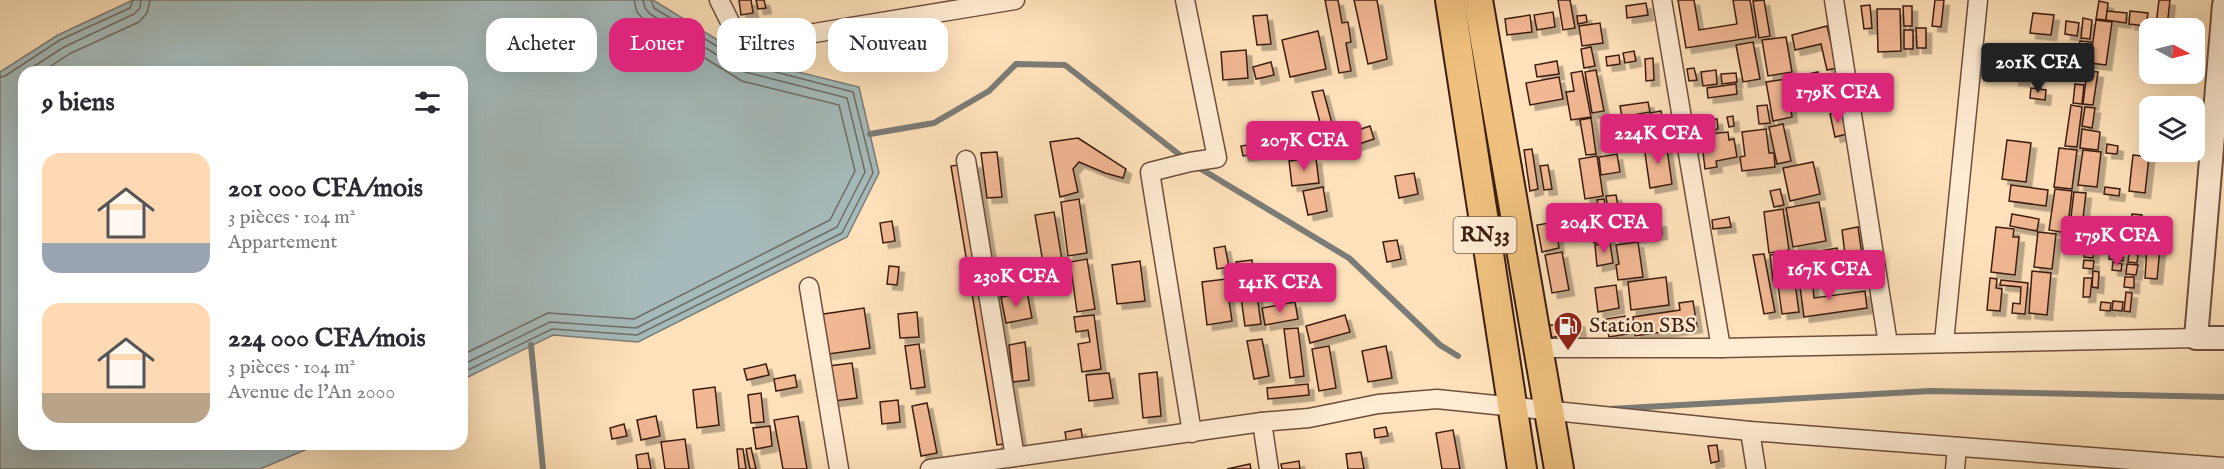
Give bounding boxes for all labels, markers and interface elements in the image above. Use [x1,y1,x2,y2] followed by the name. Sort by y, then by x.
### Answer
[486,18,597,72] chip: Acheter
[609,18,705,72] chip: Louer
[717,18,816,72] chip: Filtres
[828,18,948,72] chip: Nouveau
[2139,18,2205,84] north arrow
[2139,18,2205,162] map controls
[1976,43,2100,94] pin: 201K CFA
[1995,50,2081,75] text: 201K CFA
[1776,73,1900,124] pin: 179K CFA
[1796,80,1880,105] text: 179K CFA
[42,86,115,119] text: 9 biens
[411,86,444,119] icon: filters
[2139,96,2205,162] button: layers
[1596,114,1720,165] pin: 224K CFA
[1242,121,1366,172] pin: 207K CFA
[1614,121,1702,146] text: 224K CFA
[1260,128,1348,153] text: 207K CFA
[228,172,423,205] text: 201 000 CFA/mois
[90,177,162,249] icon: home
[1542,203,1666,254] pin: 204K CFA
[228,205,355,230] text: 3 pièces · 104 m²
[1560,210,1648,235] text: 204K CFA
[2055,216,2179,267] pin: 179K CFA
[1454,217,1516,253] road number: RN33
[2075,223,2159,248] text: 179K CFA
[228,230,337,255] text: Appartement
[1767,250,1891,301] pin: 167K CFA
[954,257,1078,308] pin: 230K CFA
[1787,257,1871,282] text: 167K CFA
[1218,263,1342,314] pin: 141K CFA
[973,264,1059,289] text: 230K CFA
[1238,270,1322,295] text: 141K CFA
[1552,310,1584,352] fuel station icon: Station SBS
[1589,312,1696,340] place label: Station SBS
[228,322,426,355] text: 224 000 CFA/mois
[90,327,162,399] icon: home
[228,355,355,380] text: 3 pièces · 104 m²
[228,380,395,405] text: Avenue de l'An 2000

